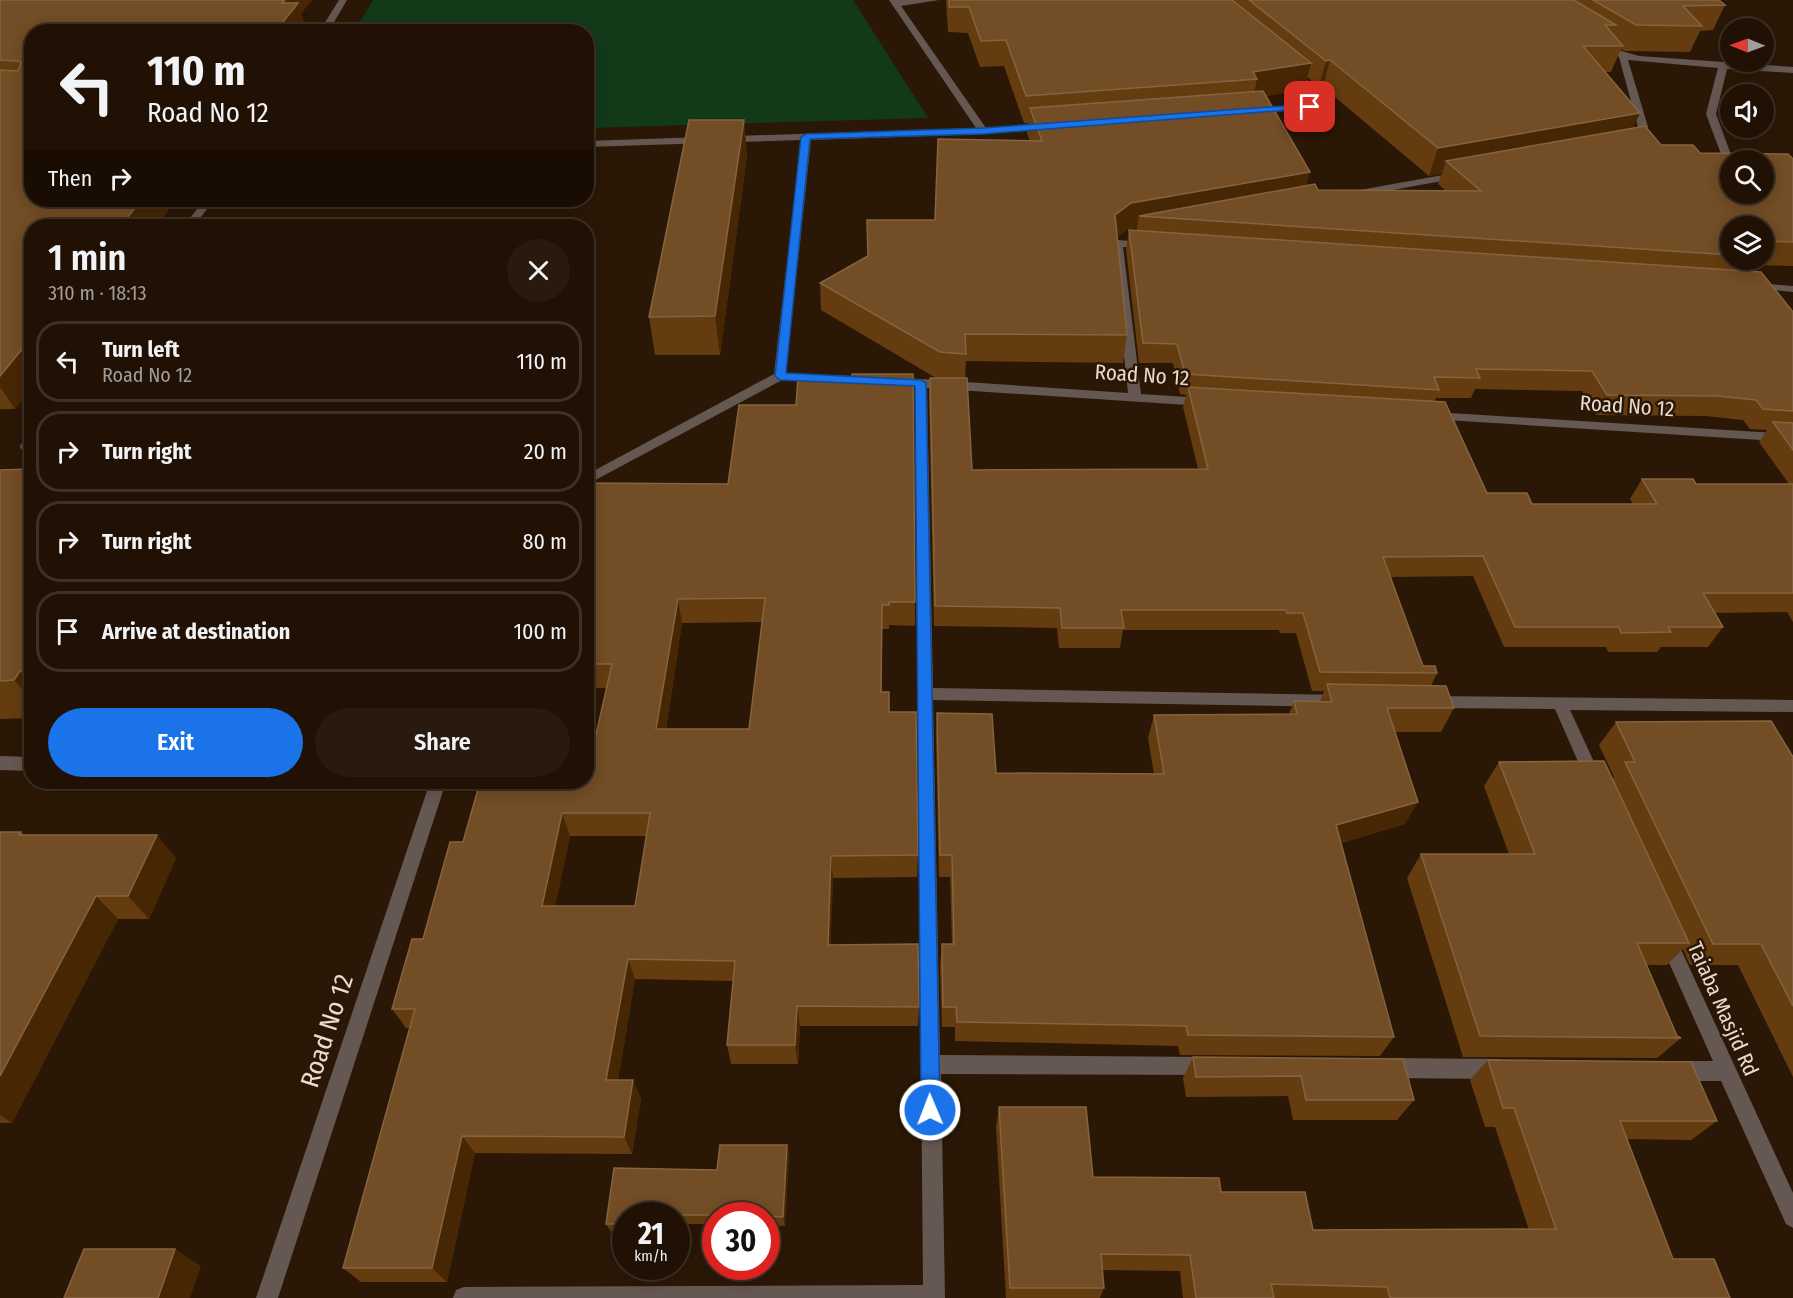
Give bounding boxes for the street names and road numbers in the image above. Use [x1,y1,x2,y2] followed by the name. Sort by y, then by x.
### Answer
[1094,359,1190,391] street label: Road No 12
[1579,390,1675,422] street label: Road No 12
[1682,938,1764,1080] street label: Taiaba Masjid Rd
[294,970,360,1092] street label: Road No 12

